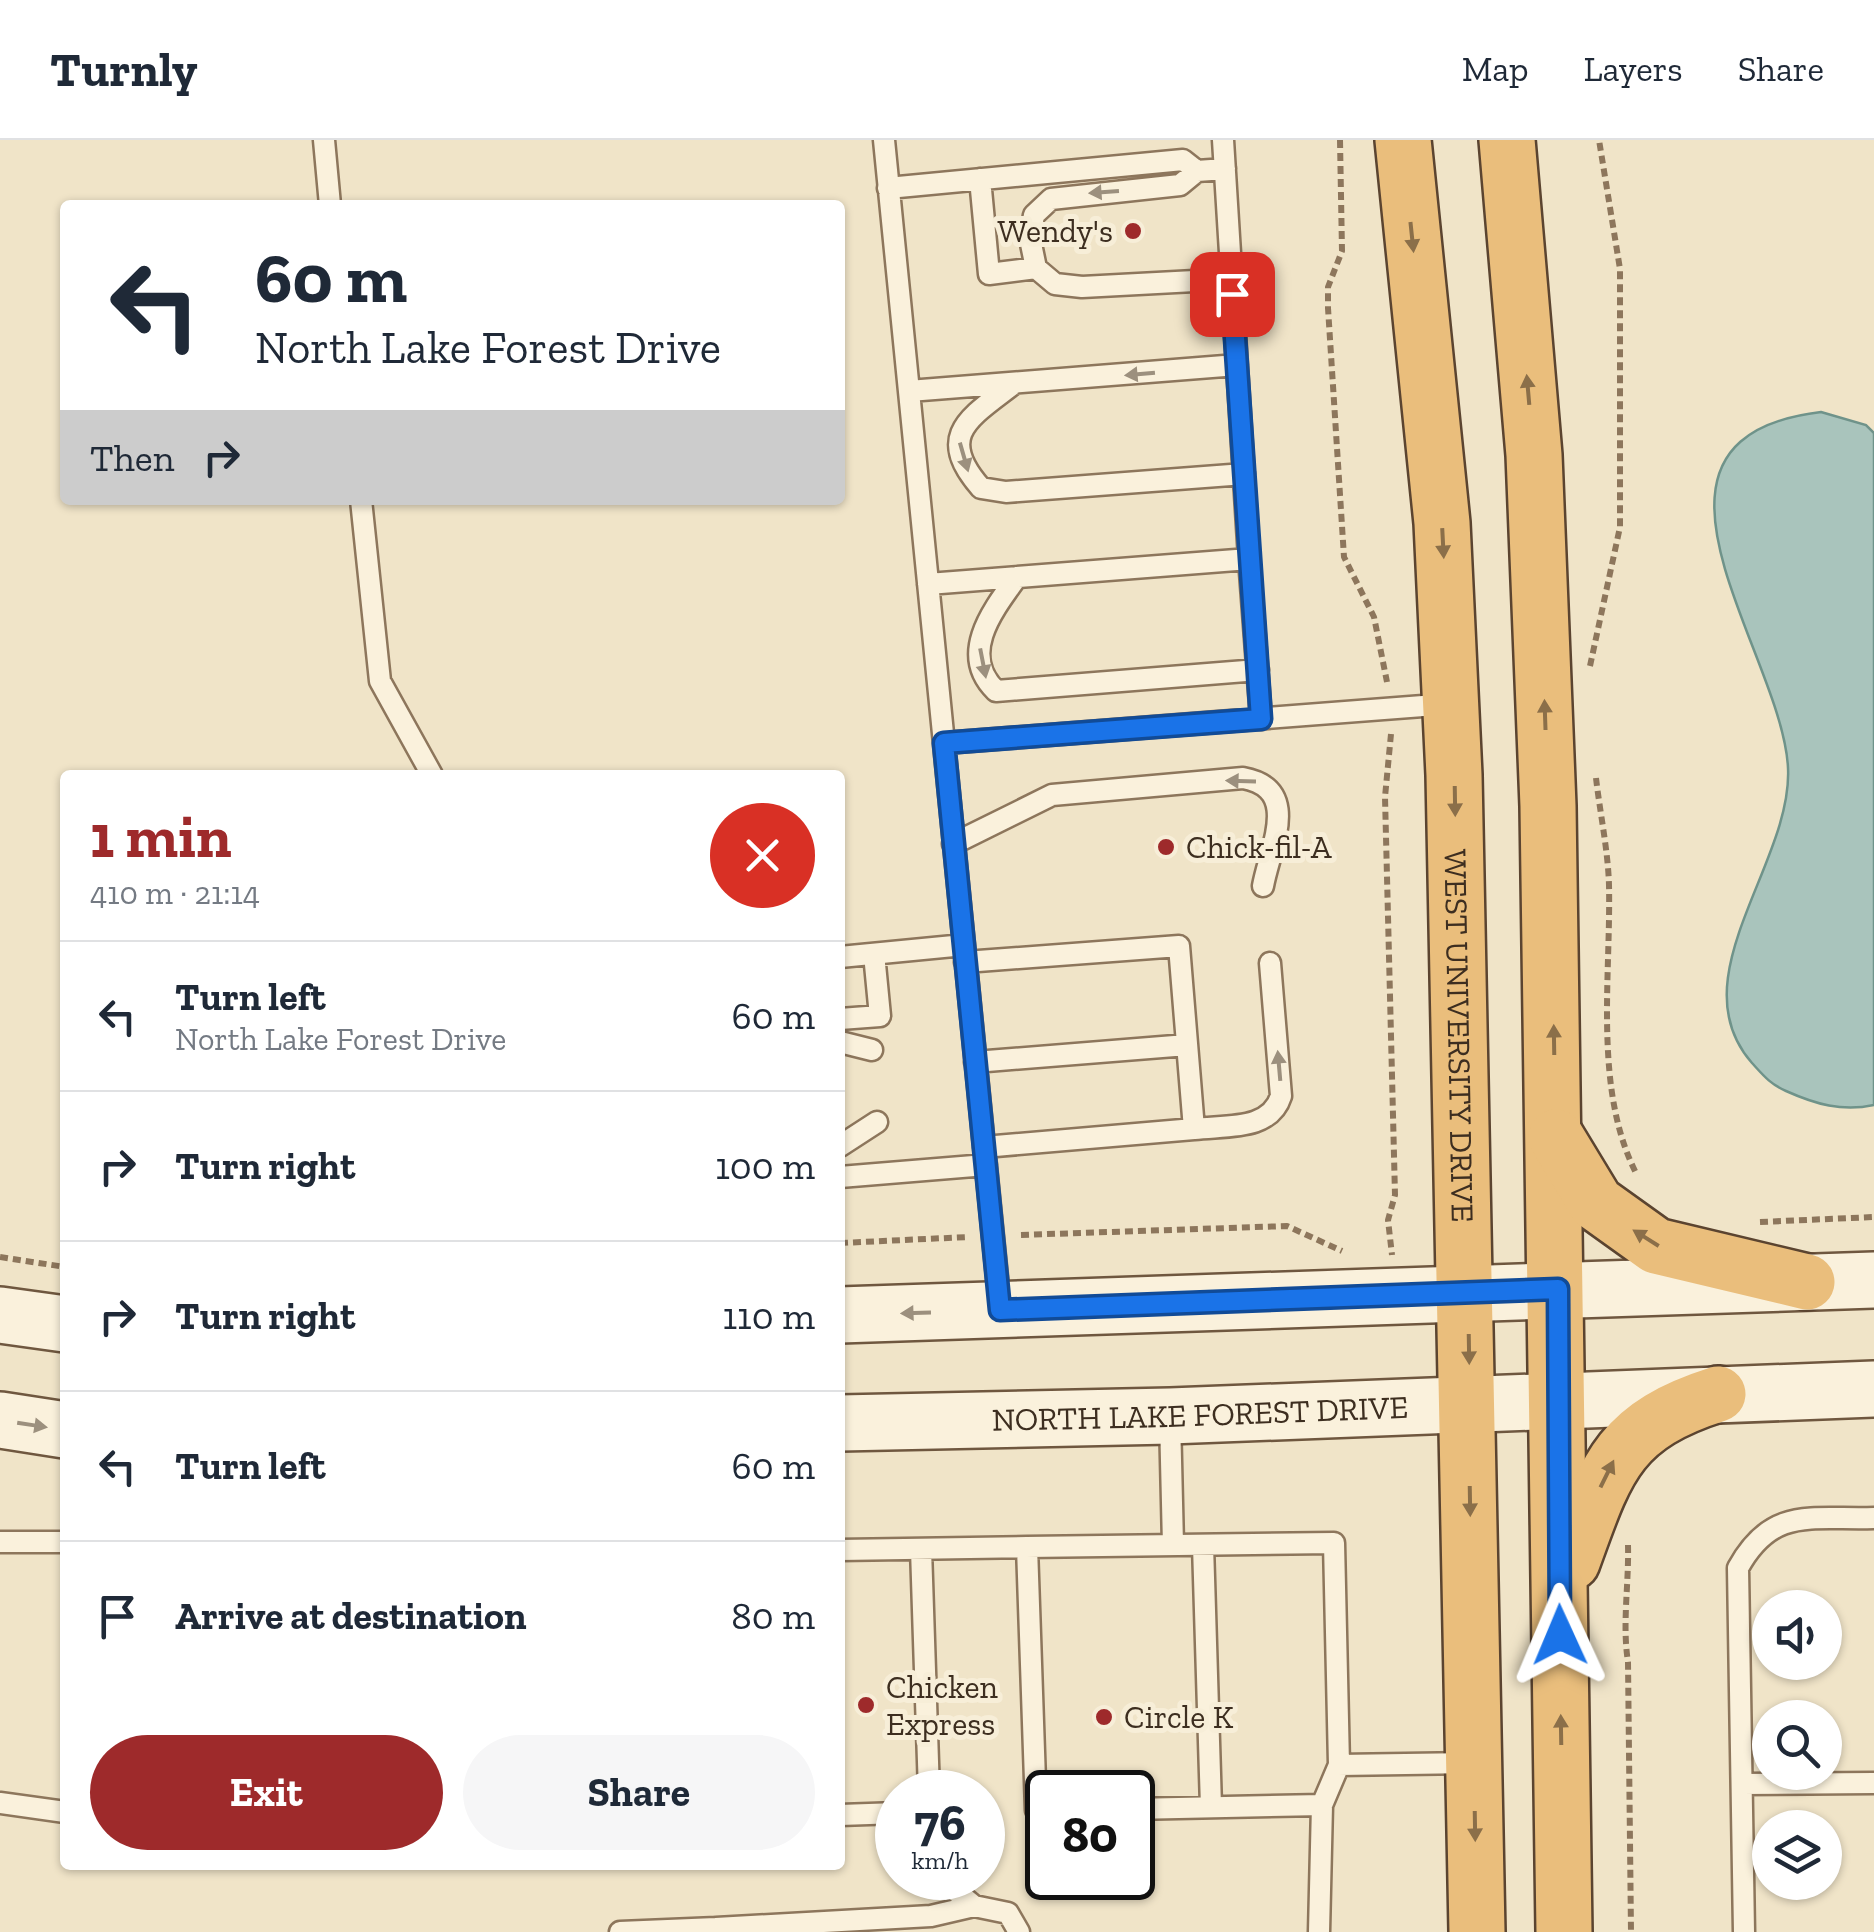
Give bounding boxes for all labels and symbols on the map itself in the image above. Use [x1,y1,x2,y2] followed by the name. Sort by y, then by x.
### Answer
[1088,184,1120,200] one-way arrow
[997,212,1113,250] place label: Wendy's
[1122,220,1144,242] marker: Wendy's
[1405,222,1421,253] one-way arrow
[1190,252,1275,337] pin
[1124,366,1156,382] one-way arrow
[1520,374,1536,406] one-way arrow
[956,442,972,473] one-way arrow
[1435,528,1451,559] one-way arrow
[976,648,991,679] one-way arrow
[1537,698,1553,730] one-way arrow
[1225,772,1256,788] one-way arrow
[1447,786,1463,818] one-way arrow
[1186,828,1332,866] place label: Chick-fil-A
[1155,836,1177,858] marker: Chick-fil-A
[1436,849,1482,1223] street label: WEST UNIVERSITY DRIVE
[1546,1023,1562,1055] one-way arrow
[1270,1049,1286,1081] one-way arrow
[1633,1230,1660,1248] one-way arrow
[899,1305,931,1321] one-way arrow
[1461,1333,1477,1365] one-way arrow
[991,1388,1409,1439] street label: NORTH LAKE FOREST DRIVE
[17,1417,49,1433] one-way arrow
[1599,1460,1616,1489] one-way arrow
[1462,1486,1478,1518] one-way arrow
[1508,1583,1612,1687] position arrow
[886,1668,998,1743] place label: Chicken Express
[855,1694,877,1716] marker: Chicken Express
[1124,1698,1234,1736] place label: Circle K
[1093,1706,1115,1728] marker: Circle K
[1553,1713,1569,1745] one-way arrow
[1025,1770,1155,1900] speed limit sign: 80
[1468,1811,1484,1843] one-way arrow

